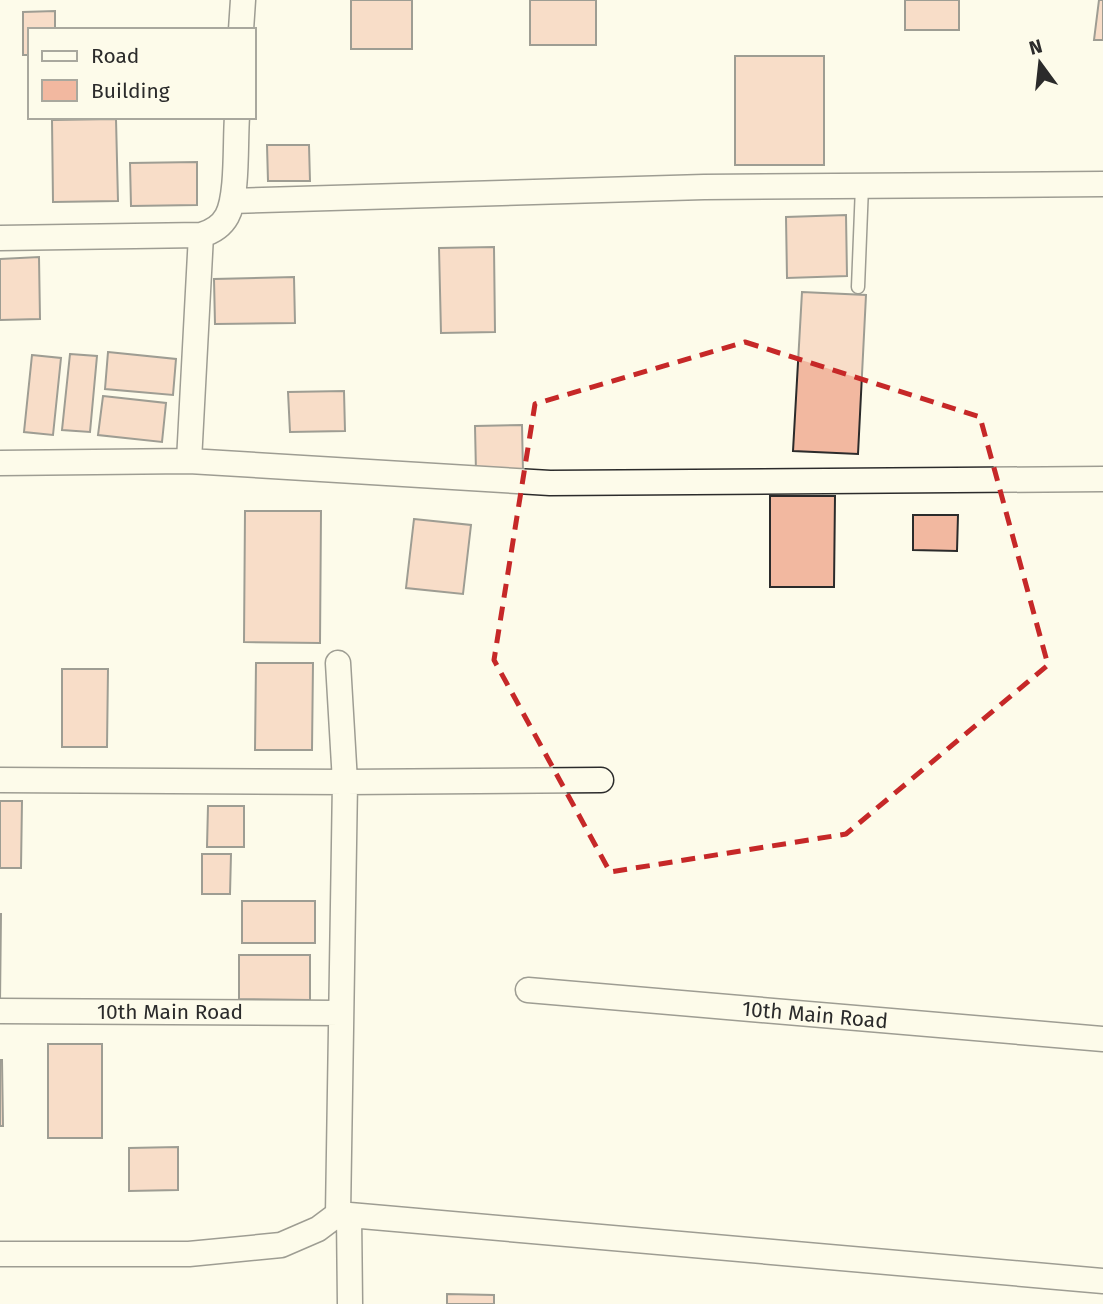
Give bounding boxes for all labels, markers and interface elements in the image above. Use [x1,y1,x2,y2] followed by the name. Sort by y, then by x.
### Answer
[28,28,256,119] legend
[1005,28,1075,98] north arrow
[1027,34,1045,60] text: N
[91,43,139,69] text: Road
[91,78,170,104] text: Building
[741,996,889,1034] street label: 10th Main Road
[97,999,243,1025] street label: 10th Main Road

